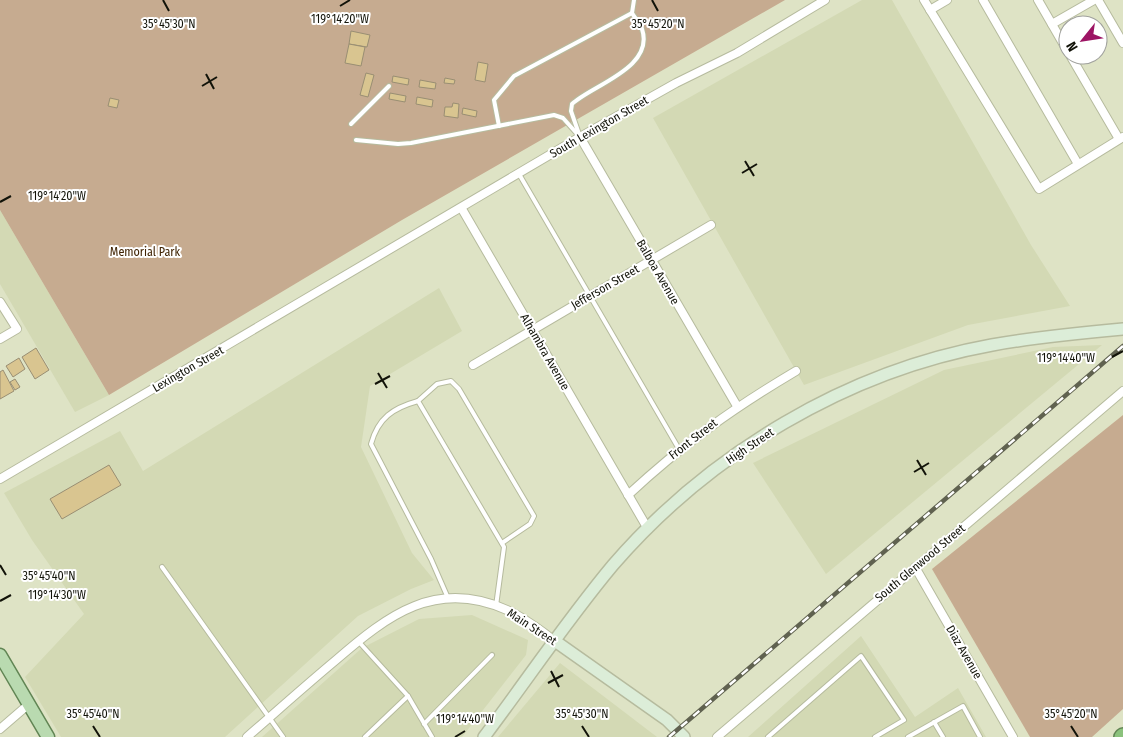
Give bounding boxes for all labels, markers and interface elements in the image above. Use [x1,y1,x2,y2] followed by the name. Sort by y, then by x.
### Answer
[311,12,369,26] text: 119°14'20"W
[1058,15,1108,65] north arrow
[142,17,196,31] text: 35°45'30"N
[632,17,684,31] text: 35°45'20"N
[1063,38,1082,54] text: N
[547,93,651,161] street label: South Lexington Street
[28,189,86,203] text: 119°14'20"W
[634,237,682,307] street label: Balboa Avenue
[110,245,181,259] park label: Memorial Park
[568,262,642,312] street label: Jefferson Street
[517,311,573,393] street label: Alhambra Avenue
[150,343,226,395] street label: Lexington Street
[1037,351,1095,365] text: 119°14'40"W
[666,416,720,462] street label: Front Street
[723,425,777,467] street label: High Street
[872,521,968,605] street label: South Glenwood Street
[23,569,75,583] text: 35°45'40"N
[28,588,86,602] text: 119°14'30"W
[505,606,559,648] street label: Main Street
[943,623,985,681] street label: Diaz Avenue
[67,707,119,721] text: 35°45'40"N
[555,707,609,721] text: 35°45'30"N
[1045,707,1097,721] text: 35°45'20"N
[436,712,494,726] text: 119°14'40"W

